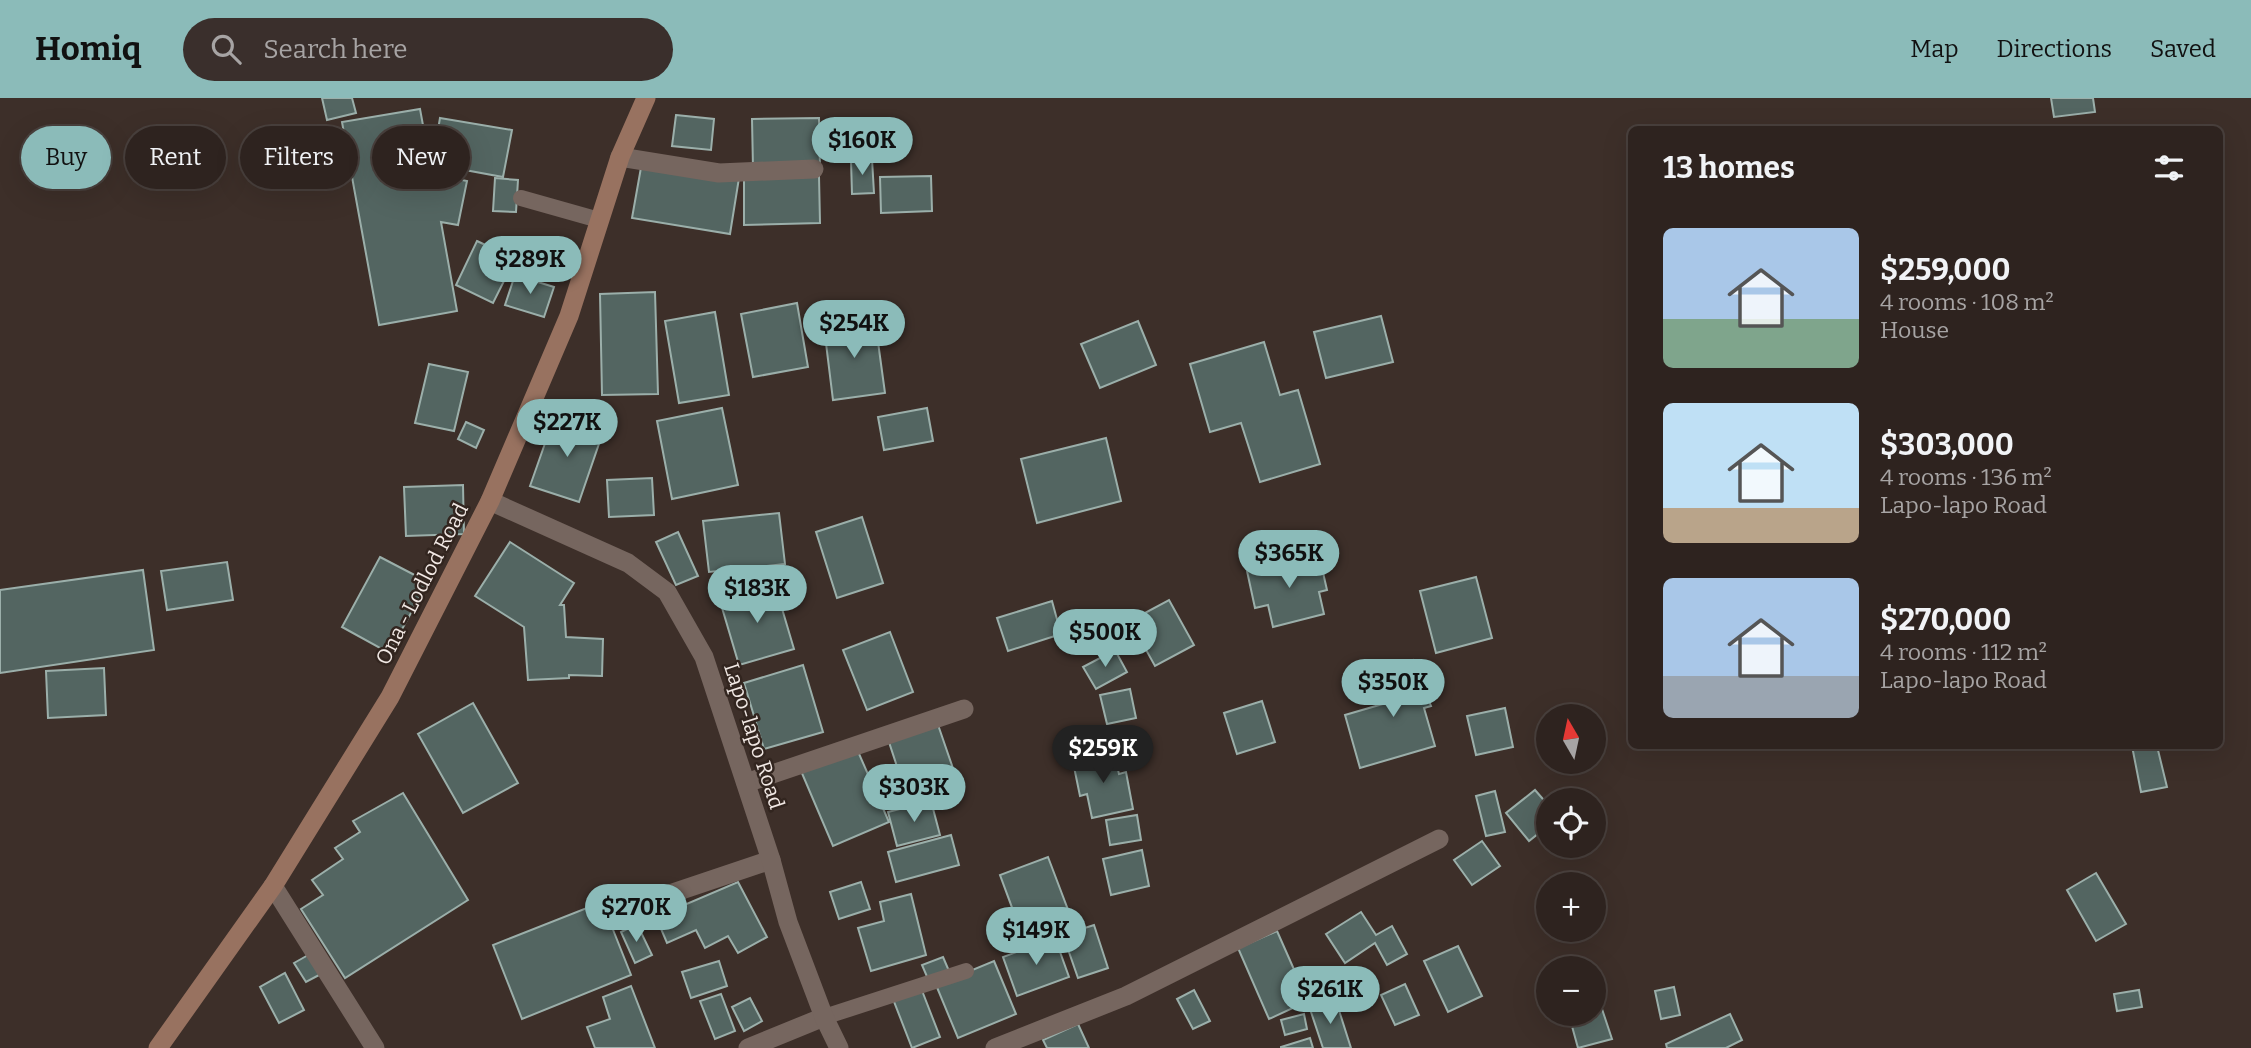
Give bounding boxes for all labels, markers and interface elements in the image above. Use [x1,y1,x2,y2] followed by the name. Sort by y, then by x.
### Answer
[183,18,673,81] search box
[35,29,141,69] text: Homiq
[207,30,245,68] icon: search
[263,34,408,65] text: Search here
[1910,35,1959,63] text: Map
[1997,35,2112,63] text: Directions
[2150,35,2216,63] text: Saved
[813,118,911,177] pin: $160K
[21,126,111,189] chip: Buy
[125,126,226,189] chip: Rent
[240,126,358,189] chip: Filters
[372,126,470,189] chip: New
[828,126,896,154] text: $160K
[2150,149,2188,187] icon: filters
[1663,150,1795,186] text: 13 homes
[481,236,579,296] pin: $289K
[495,245,565,273] text: $289K
[1880,252,2011,288] text: $259,000
[1719,256,1803,340] icon: home
[1880,288,2054,316] text: 4 rooms · 108 m²
[805,300,903,360] pin: $254K
[819,309,889,337] text: $254K
[1880,316,1949,344] text: House
[518,400,616,459] pin: $227K
[533,408,601,436] text: $227K
[1880,427,2014,463] text: $303,000
[1719,431,1803,515] icon: home
[1880,463,2052,491] text: 4 rooms · 136 m²
[1880,491,2047,519] text: Lapo-lapo Road
[370,499,474,669] street label: Ona - Lodlod Road
[1240,531,1338,590] pin: $365K
[1254,539,1324,567] text: $365K
[708,566,806,625] pin: $183K
[724,574,790,602] text: $183K
[1880,602,2011,638] text: $270,000
[1719,606,1803,690] icon: home
[1056,610,1154,669] pin: $500K
[1069,618,1141,646] text: $500K
[1880,638,2047,666] text: 4 rooms · 112 m²
[718,659,790,813] street label: Lapo-lapo Road
[1344,660,1442,719] pin: $350K
[1880,666,2047,694] text: Lapo-lapo Road
[1358,668,1428,696] text: $350K
[1536,704,1606,774] north arrow
[1536,704,1606,1026] map controls
[1054,726,1152,785] pin: $259K
[1068,734,1138,762] text: $259K
[865,764,963,824] pin: $303K
[878,773,950,801] text: $303K
[1536,788,1606,858] button: locate
[1536,872,1606,942] button: +
[587,884,685,944] pin: $270K
[601,893,671,921] text: $270K
[987,908,1085,967] pin: $149K
[1002,916,1070,944] text: $149K
[1536,956,1606,1026] button: −
[1281,967,1379,1026] pin: $261K
[1297,975,1363,1003] text: $261K

